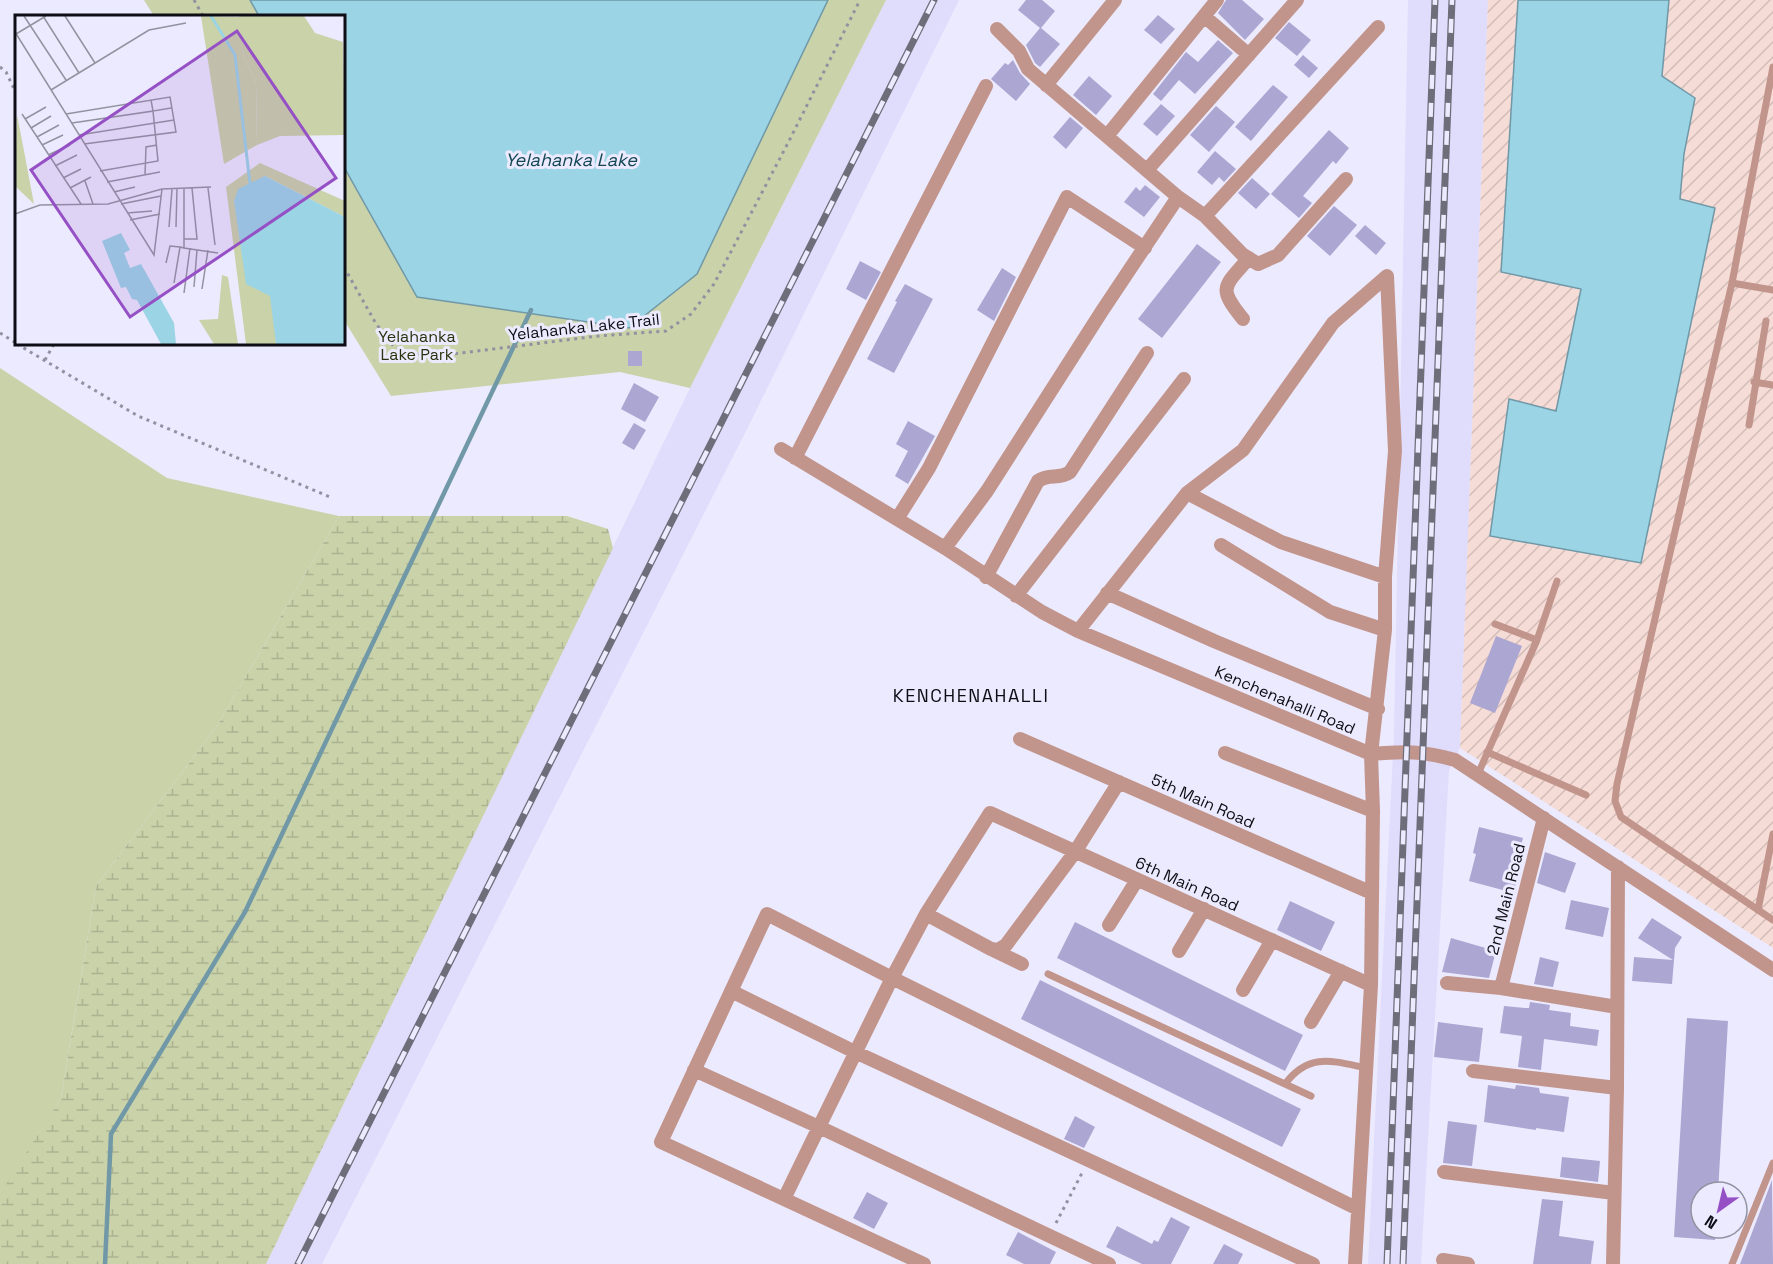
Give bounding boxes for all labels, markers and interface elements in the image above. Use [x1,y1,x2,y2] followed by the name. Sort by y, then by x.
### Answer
[15,15,345,345] inset map
[505,148,638,171] water label: Yelahanka Lake
[507,309,661,345] street label: Yelahanka Lake Trail
[378,326,456,365] park label: Yelahanka Lake Park
[1212,661,1358,739] street label: Kenchenahalli Road
[893,684,1049,707] district label: KENCHENAHALLI
[1148,769,1258,833] street label: 5th Main Road
[1482,841,1530,957] street label: 2nd Main Road
[1132,852,1242,916] street label: 6th Main Road
[1689,1180,1749,1240] north arrow
[1701,1210,1721,1234] text: N

